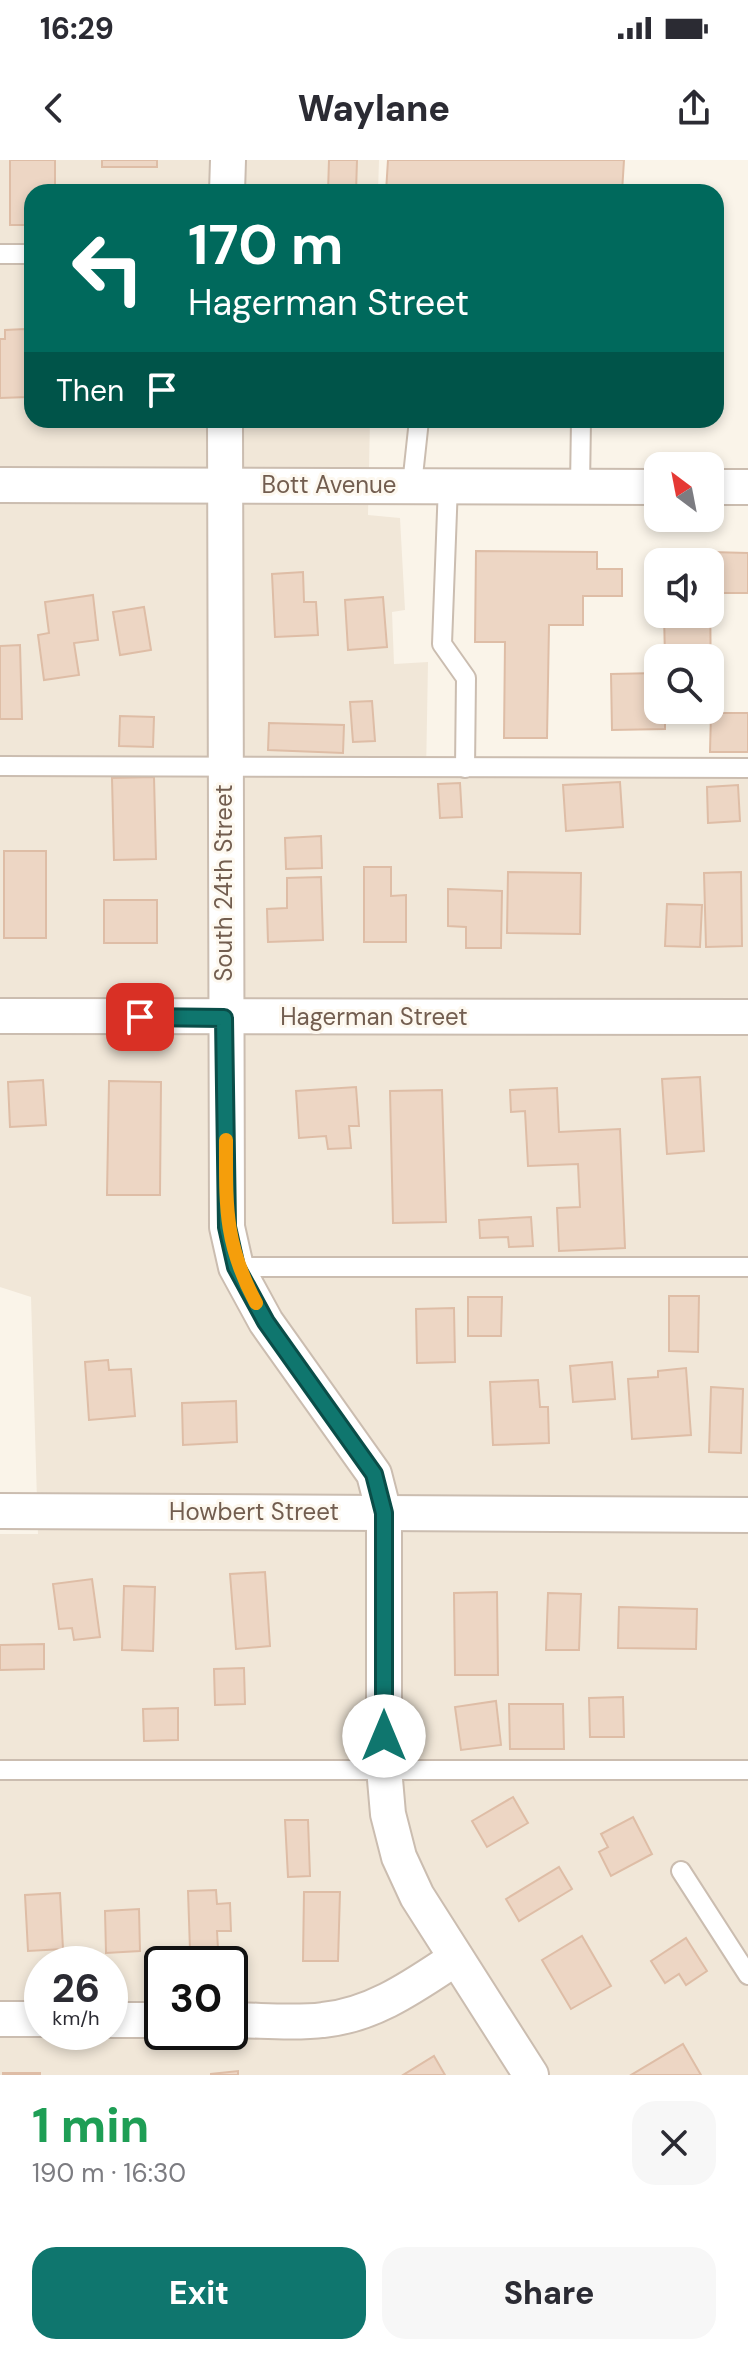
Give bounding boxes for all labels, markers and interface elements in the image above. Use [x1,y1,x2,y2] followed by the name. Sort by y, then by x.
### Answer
[40,9,114,48] text: 16:29
[298,85,450,132] text: Waylane
[32,86,76,130] icon: back
[672,86,716,130] icon: share
[188,208,343,281] text: 170 m
[56,216,160,320] icon: left
[188,279,469,326] text: Hagerman Street
[140,368,184,412] icon: arrive
[56,371,124,410] text: Then
[644,452,724,532] north arrow
[644,452,724,724] map controls
[262,469,396,500] street label: Bott Avenue
[644,548,724,628] button: sound
[644,644,724,724] button: search
[208,784,239,982] street label: South 24th Street
[106,983,174,1051] pin
[118,995,162,1039] icon: arrive
[280,1001,468,1032] street label: Hagerman Street
[169,1496,339,1527] street label: Howbert Street
[342,1694,426,1778] position arrow
[144,1946,248,2050] speed limit sign: 30
[52,1962,100,2014] text: 26
[52,2005,100,2031] text: km/h
[32,2094,149,2157] text: 1 min
[632,2101,716,2185] button: close
[32,2156,186,2190] text: 190 m · 16:30
[32,2247,366,2339] button: Exit
[382,2247,716,2339] button: Share

